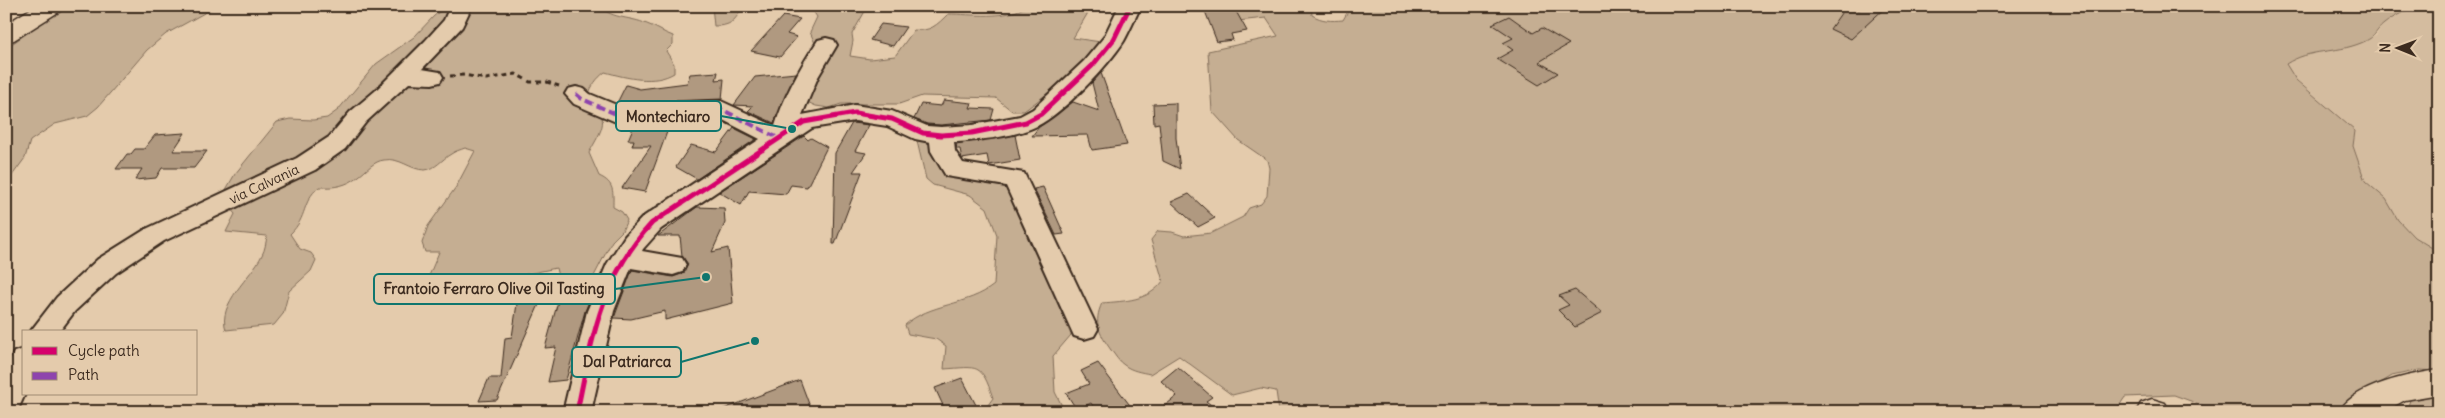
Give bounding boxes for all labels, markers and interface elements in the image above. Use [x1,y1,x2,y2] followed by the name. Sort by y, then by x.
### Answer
[2372,22,2422,72] north arrow
[2376,43,2394,53] text: N
[616,101,721,131] callout: Montechiaro
[626,107,711,126] text: Montechiaro
[226,160,302,208] street label: via Calvania
[374,274,615,304] callout: Frantoio Ferraro Olive Oil Tasting
[383,279,605,299] text: Frantoio Ferraro Olive Oil Tasting
[22,330,198,396] legend
[68,341,140,360] text: Cycle path
[572,347,681,377] callout: Dal Patriarca
[583,352,672,371] text: Dal Patriarca
[68,365,99,384] text: Path

